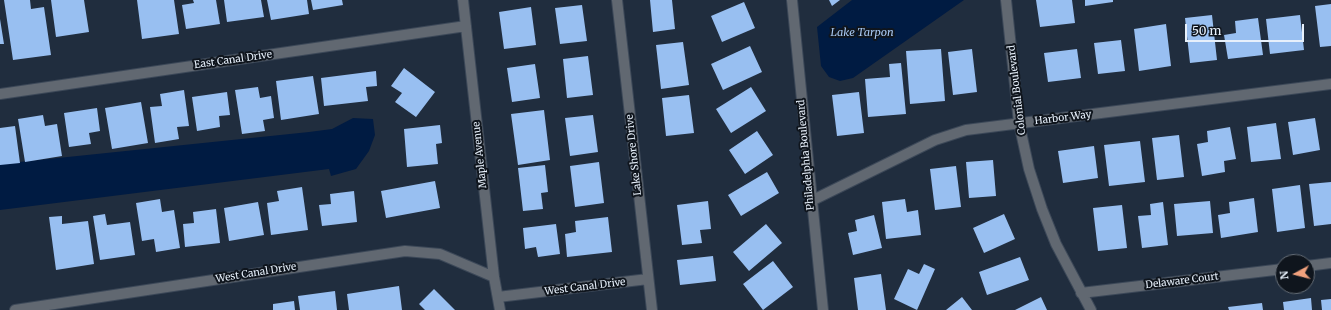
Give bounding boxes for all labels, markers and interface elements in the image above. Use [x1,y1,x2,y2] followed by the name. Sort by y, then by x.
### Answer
[1187,16,1306,42] scale bar
[1192,23,1221,38] text: 50 m
[830,26,894,40] water label: Lake Tarpon
[1006,44,1028,136] street label: Colonial Boulevard
[193,49,273,71] street label: East Canal Drive
[795,99,817,211] street label: Philadelphia Boulevard
[1034,109,1092,127] street label: Harbor Way
[624,114,644,196] street label: Lake Shore Drive
[471,121,489,189] street label: Maple Avenue
[1275,254,1315,294] north arrow
[215,261,297,285] street label: West Canal Drive
[1277,270,1292,281] text: N
[1145,271,1219,291] street label: Delaware Court
[544,276,626,298] street label: West Canal Drive

